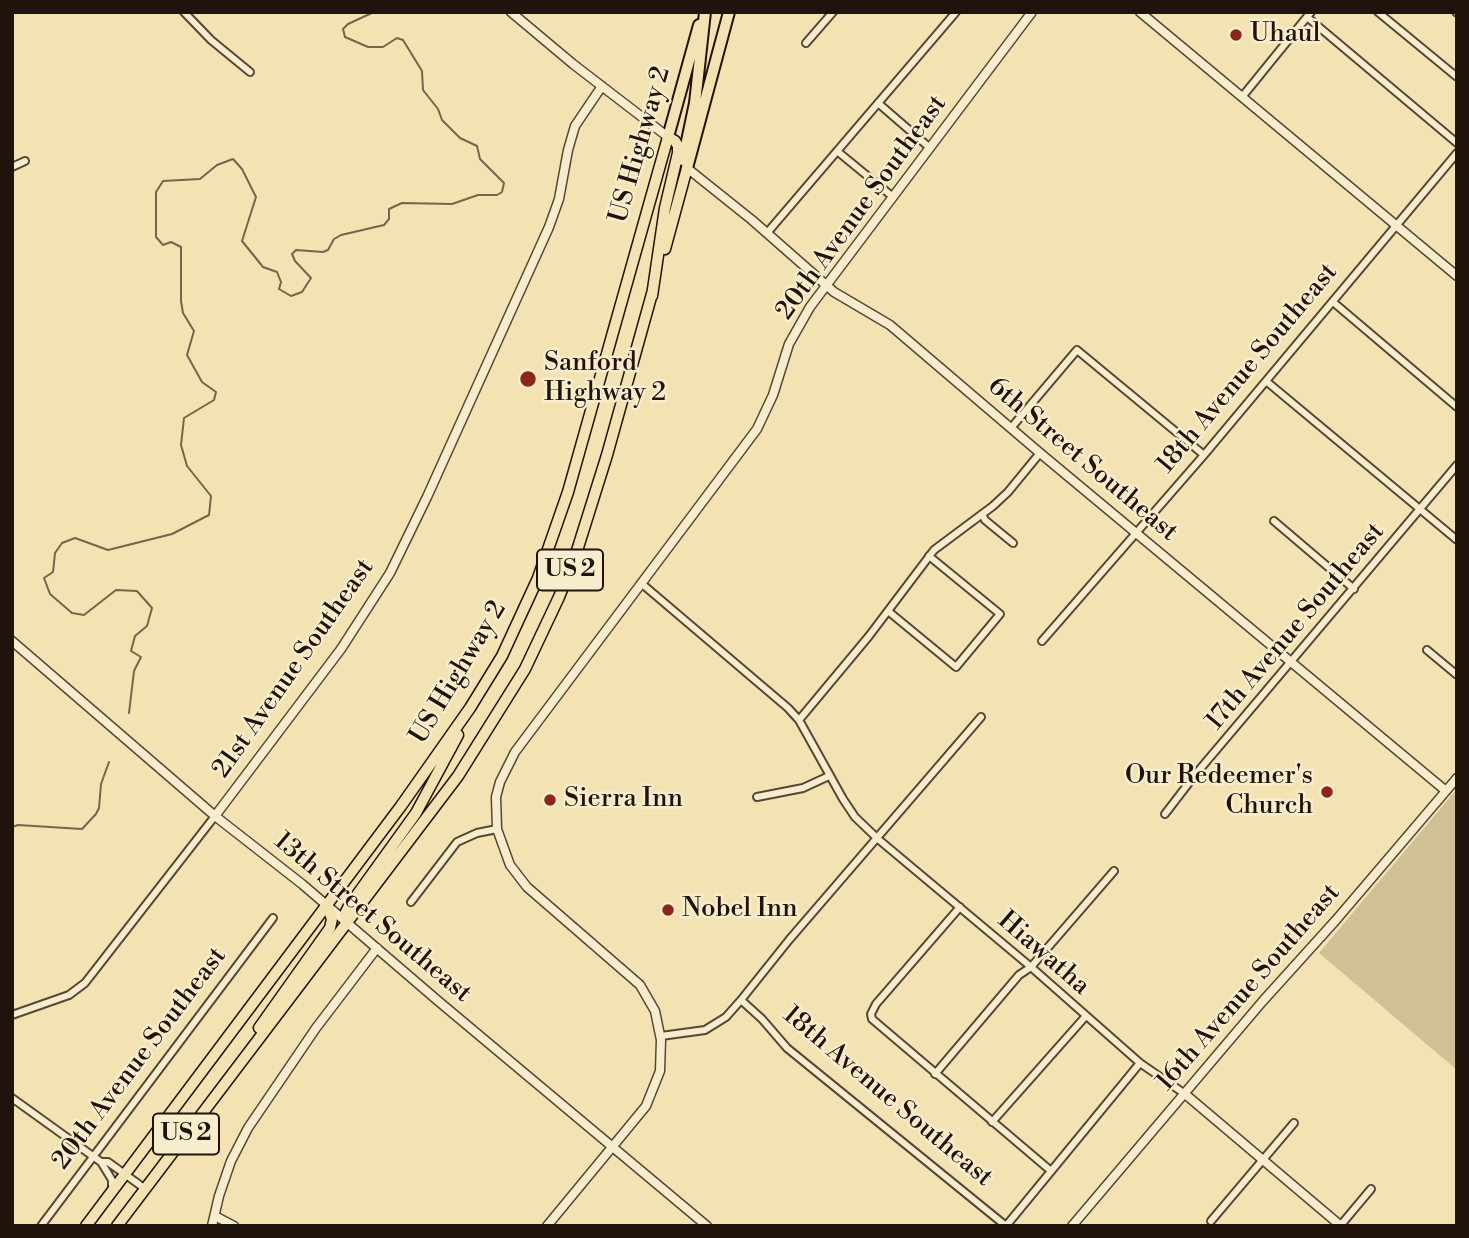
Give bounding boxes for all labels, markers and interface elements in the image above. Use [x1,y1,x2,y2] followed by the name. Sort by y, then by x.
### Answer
[1250,19,1320,51] place label: Uhaul
[1228,27,1244,43] marker: Uhaul
[604,63,678,227] street label: US Highway 2
[770,90,954,326] street label: 20th Avenue Southeast
[1151,258,1345,480] street label: 18th Avenue Southeast
[544,348,666,410] place label: Sanford Highway 2
[518,369,538,389] marker: Sanford Highway 2
[981,371,1183,549] street label: 6th Street Southeast
[1200,517,1392,737] street label: 17th Avenue Southeast
[537,550,603,590] road number: US 2
[207,554,381,784] street label: 21st Avenue Southeast
[404,596,514,750] street label: US Highway 2
[1125,761,1313,822] place label: Our Redeemer's Church
[564,784,683,816] place label: Sierra Inn
[1319,784,1335,800] marker: Our Redeemer's Church
[542,792,558,808] marker: Sierra Inn
[267,826,477,1010] street label: 13th Street Southeast
[1151,878,1347,1098] street label: 16th Avenue Southeast
[682,894,797,926] place label: Nobel Inn
[660,902,676,918] marker: Nobel Inn
[991,906,1095,1002] street label: Hiawatha
[46,942,234,1176] street label: 20th Avenue Southeast
[776,1000,998,1194] street label: 18th Avenue Southeast
[153,1114,219,1154] road number: US 2

